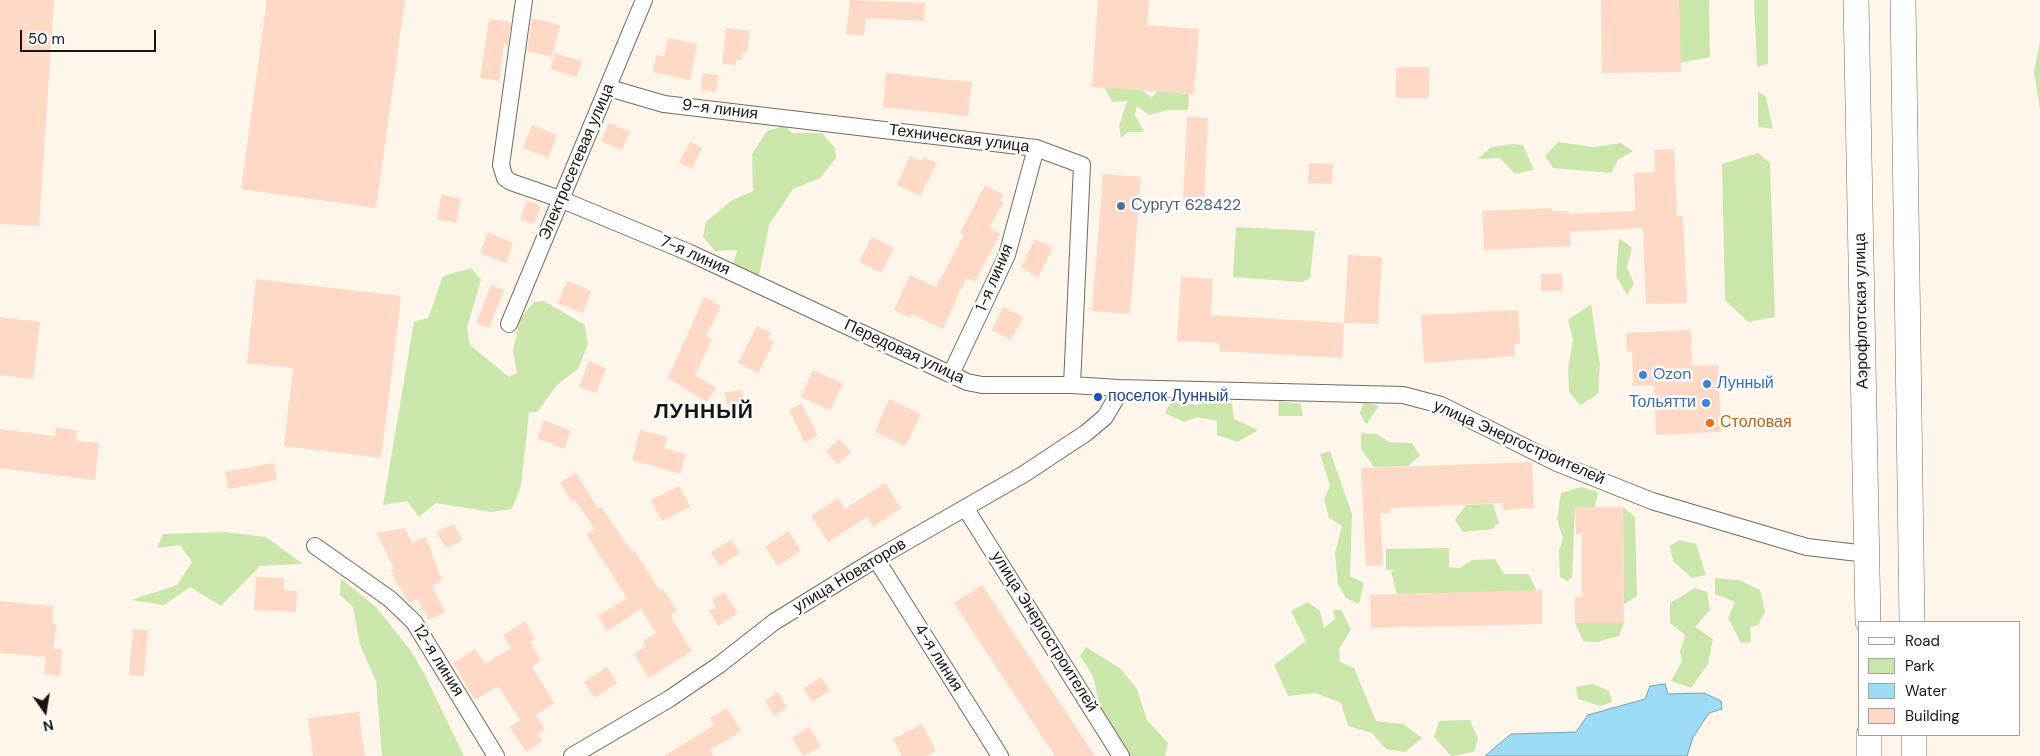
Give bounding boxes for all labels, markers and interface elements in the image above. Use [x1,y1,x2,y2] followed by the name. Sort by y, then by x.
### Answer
[22,20,159,52] scale bar
[28,29,65,49] text: 50 m
[535,81,619,243] street label: Электросетевая улица
[681,96,759,124] street label: 9-я линия
[888,121,1030,157] street label: Техническая улица
[1131,196,1241,216] place label: Сургут 628422
[1115,200,1127,212] marker: Сургут 628422
[657,232,733,280] street label: 7-я линия
[1851,233,1873,389] street label: Аэрофлотская улица
[972,241,1018,315] street label: 1-я линия
[841,316,967,388] street label: Передовая улица
[1653,365,1691,385] place label: Ozon
[1637,369,1649,381] marker: Ozon
[1717,374,1774,394] place label: Лунный
[1701,378,1713,390] marker: Лунный
[1108,387,1228,407] place label: поселок Лунный
[1092,391,1104,403] marker: поселок Лунный
[1629,393,1696,413] place label: Тольятти
[1430,397,1608,489] street label: улица Энергостроителей
[1700,397,1712,409] marker: Тольятти
[653,399,755,425] district label: ЛУННЫЙ
[1720,413,1792,433] place label: Столовая
[1704,417,1716,429] marker: Столовая
[790,535,910,617] street label: улица Новаторов
[987,548,1101,716] street label: улица Энергостроителей
[910,621,966,695] street label: 4-я линия
[1858,621,2020,736] legend
[409,622,467,700] street label: 12-я линия
[1905,631,1940,651] text: Road
[1905,656,1935,676] text: Park
[1905,681,1946,701] text: Water
[20,686,70,736] north arrow
[1905,706,1960,726] text: Building
[41,716,55,736] text: N

